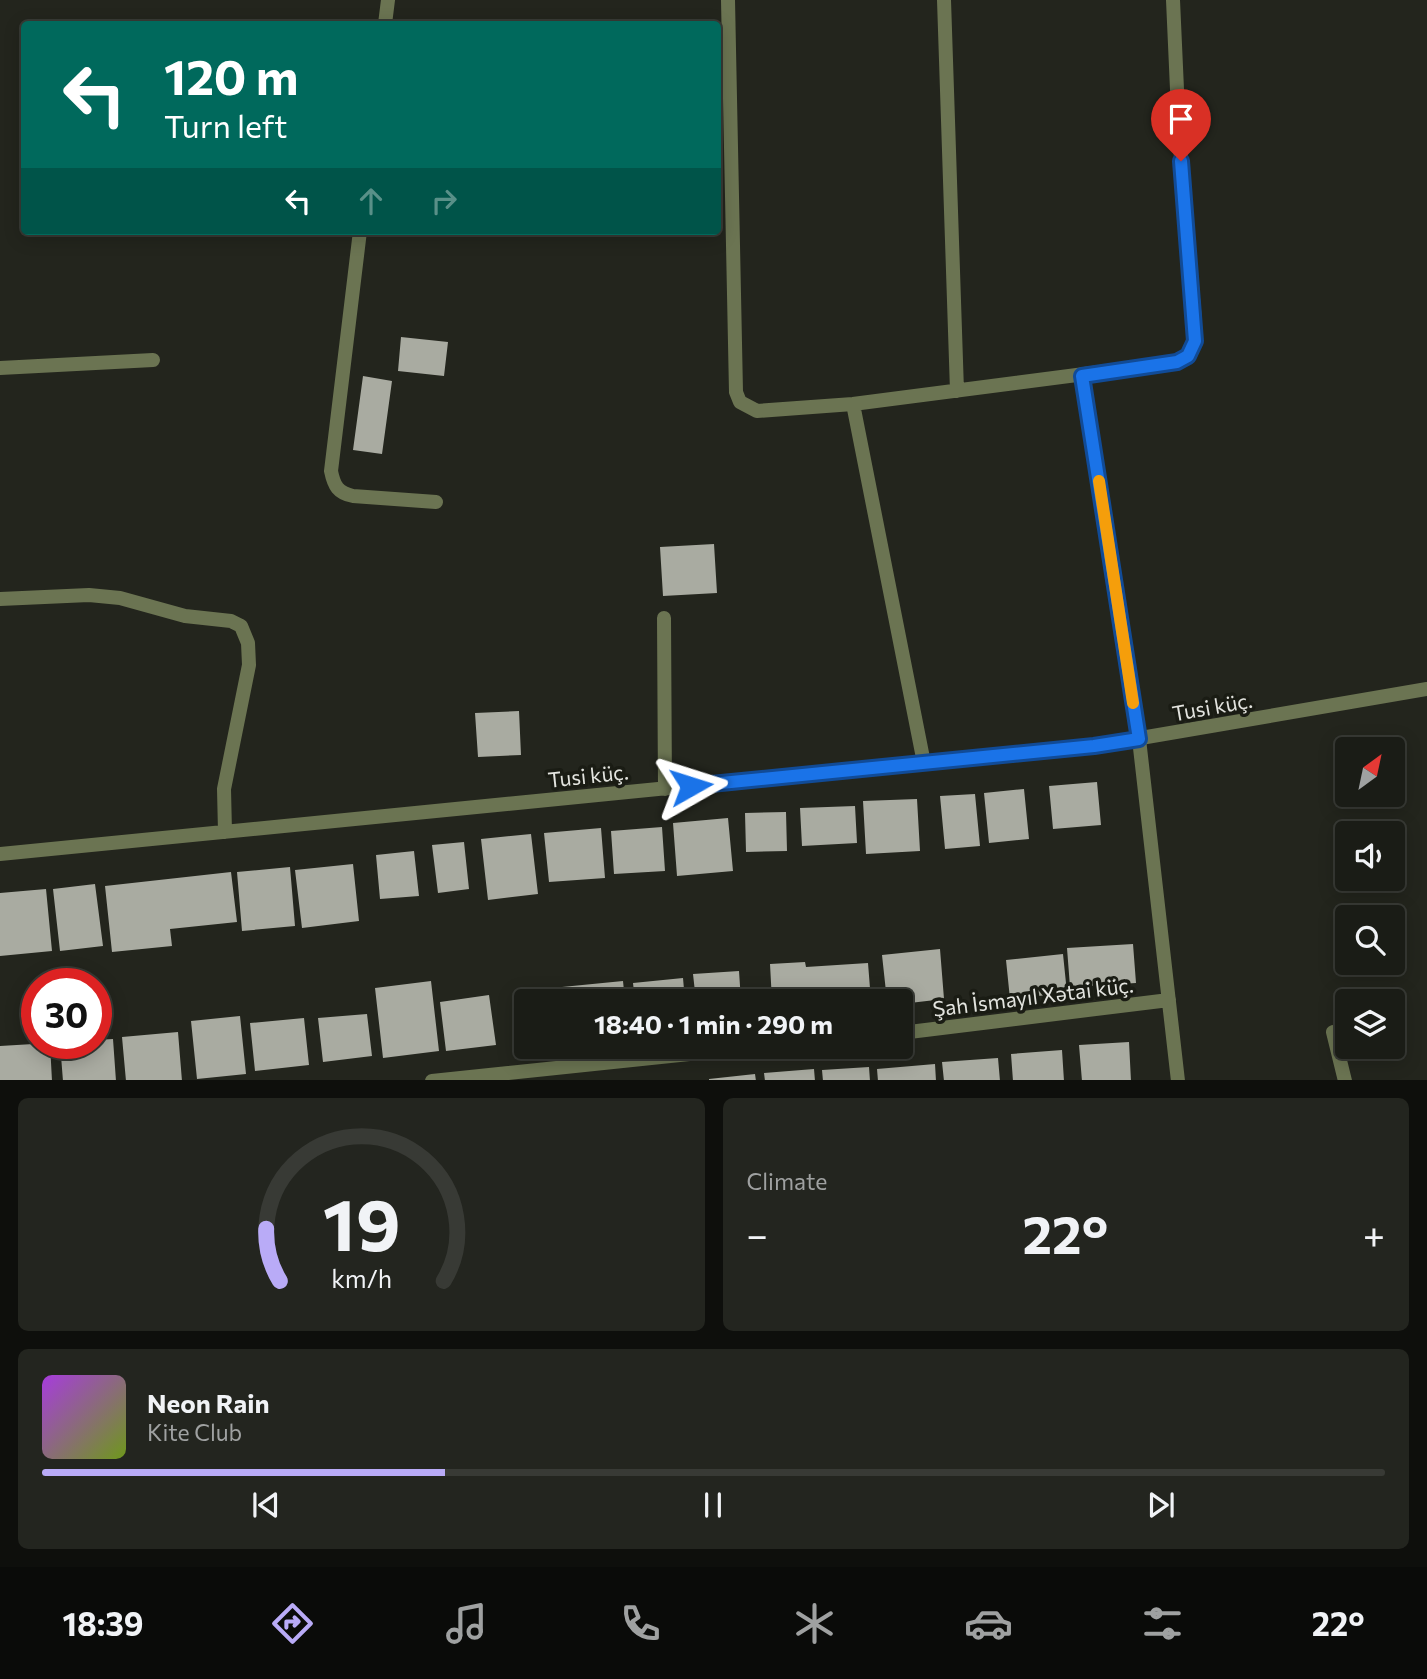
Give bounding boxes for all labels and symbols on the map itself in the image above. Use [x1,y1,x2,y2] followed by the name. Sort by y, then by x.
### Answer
[1151,89,1211,161] pin
[1170,687,1254,725] street label: Tusi küç.
[1335,737,1405,807] north arrow
[654,749,728,823] position arrow
[546,758,630,792] street label: Tusi küç.
[21,968,112,1059] speed limit sign: 30
[931,971,1135,1021] street label: Şah İsmayıl Xətai küç.

